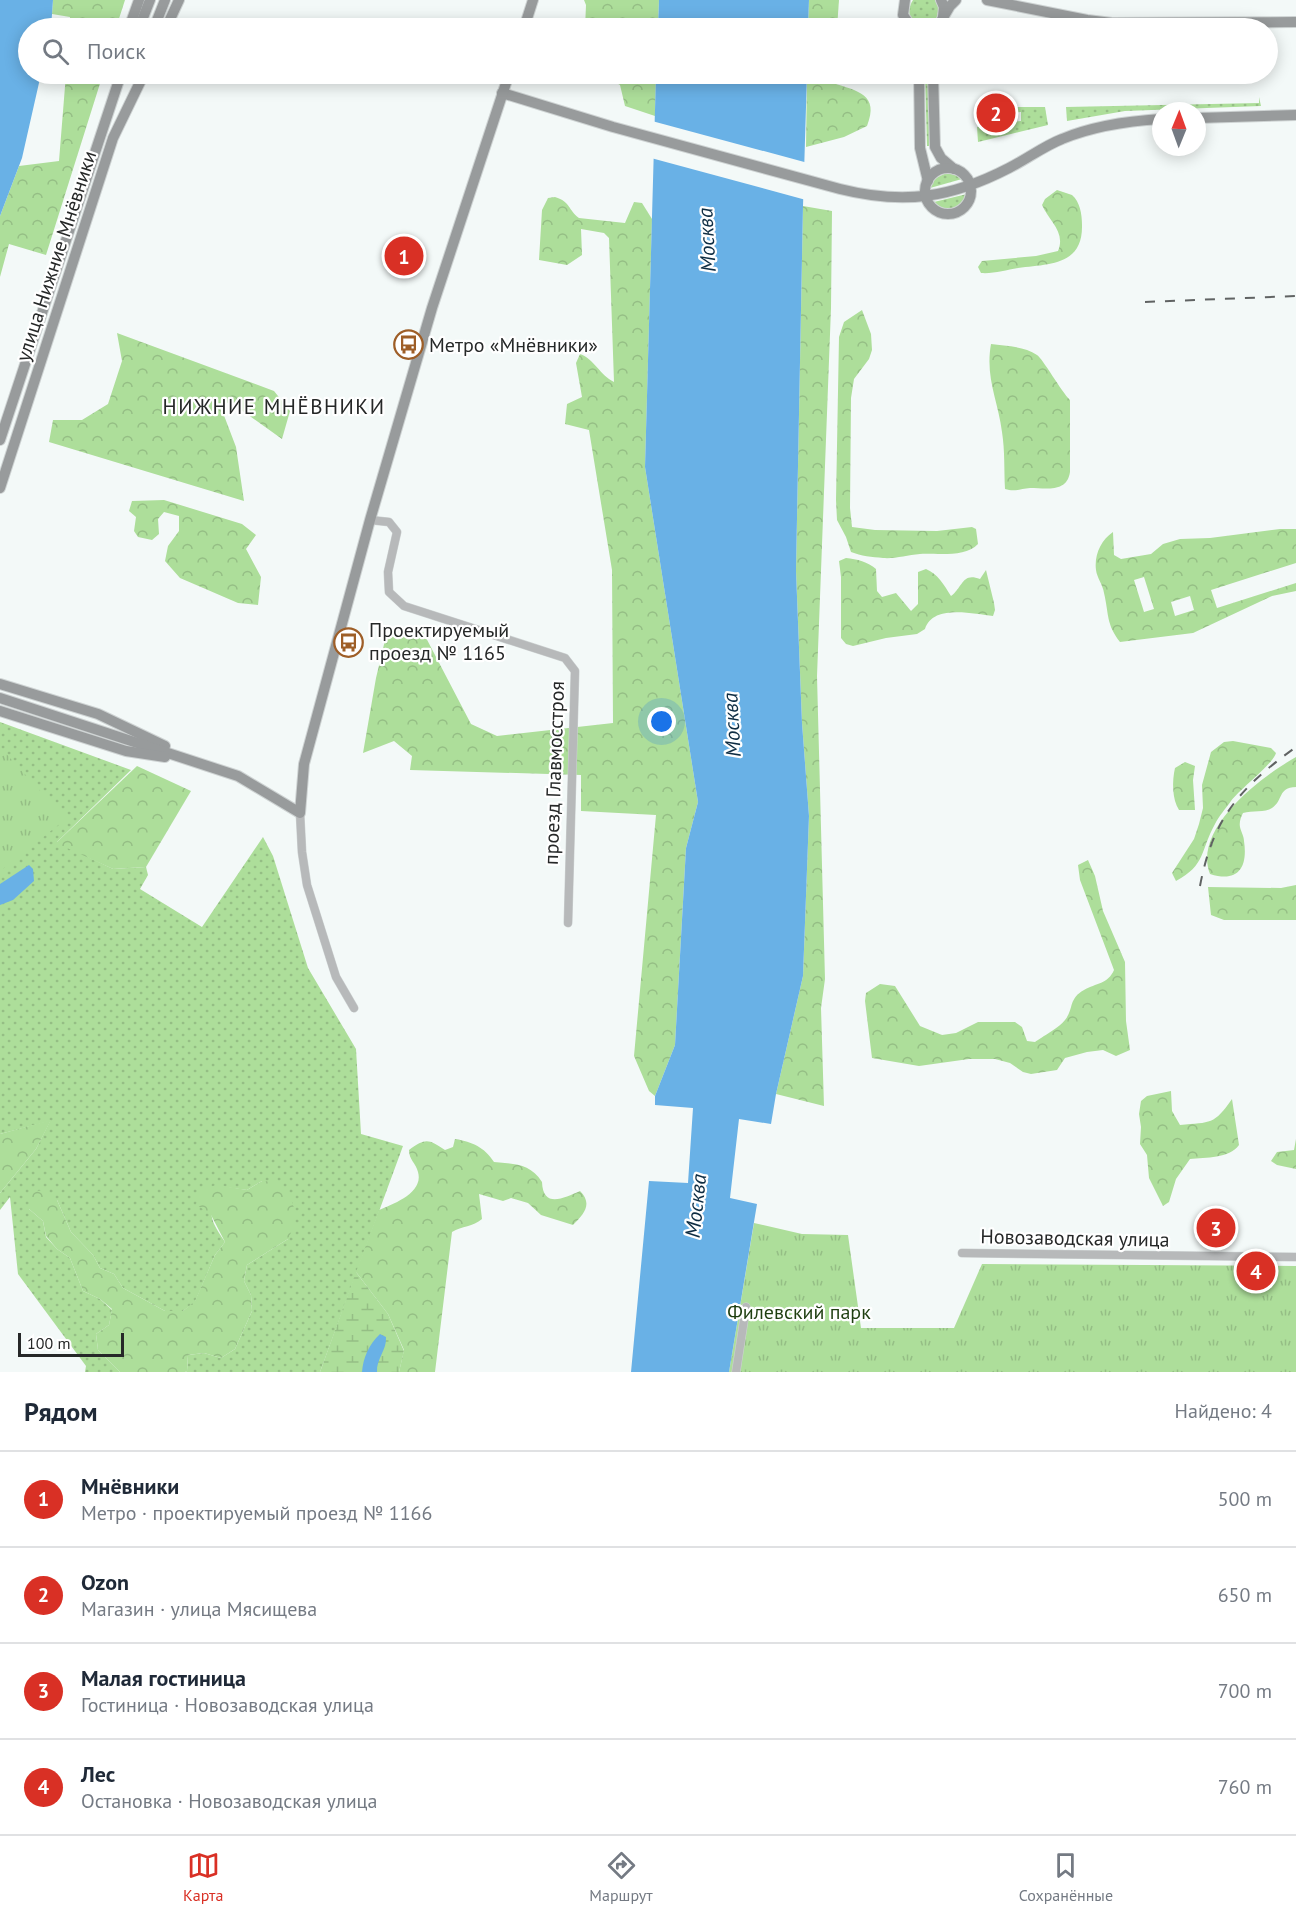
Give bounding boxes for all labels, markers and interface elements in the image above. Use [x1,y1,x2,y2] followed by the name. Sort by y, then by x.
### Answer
[18,18,1278,84] search box
[39,35,72,68] icon: search
[87,37,146,65] text: Поиск
[976,90,1016,136] pin: 2
[1152,102,1206,156] north arrow
[10,147,102,365] street label: улица Нижние Мнёвники
[691,207,722,273] water label: Москва
[384,234,424,278] pin: 1
[392,329,424,361] bus stop icon: Метро «Мнёвники»
[429,332,598,358] place label: Метро «Мнёвники»
[163,393,385,420] district label: НИЖНИЕ МНЁВНИКИ
[369,617,509,666] place label: Проектируемый проезд № 1165
[332,626,364,658] bus stop icon: Проектируемый проезд № 1165
[538,681,570,865] street label: проезд Главмосстроя
[716,692,747,758] water label: Москва
[647,707,676,736] your location
[679,1172,712,1239] water label: Москва
[1196,1206,1236,1250] pin: 3
[980,1223,1170,1253] street label: Новозаводская улица
[1236,1248,1276,1294] pin: 4
[727,1299,871,1325] park label: Филевский парк
[18,1330,124,1358] scale bar
[27,1333,70,1353] text: 100 m
[24,1395,98,1428] text: Рядом
[1175,1398,1272,1424] text: Найдено: 4
[81,1472,179,1500] text: Мнёвники
[38,1486,49,1512] text: 1
[1218,1486,1272,1512] text: 500 m
[81,1500,432,1526] text: Метро · проектируемый проезд № 1166
[81,1568,129,1596] text: Ozon
[38,1582,49,1608] text: 2
[1218,1582,1272,1608] text: 650 m
[81,1596,317,1622] text: Магазин · улица Мясищева
[81,1664,246,1692] text: Малая гостиница
[38,1678,49,1704] text: 3
[1218,1678,1272,1704] text: 700 m
[81,1692,374,1718] text: Гостиница · Новозаводская улица
[81,1760,115,1788] text: Лес
[38,1774,49,1800] text: 4
[1218,1774,1272,1800] text: 760 m
[81,1788,378,1814] text: Остановка · Новозаводская улица
[183,1849,223,1905] tab: Карта
[589,1849,653,1905] tab: Маршрут
[1019,1849,1113,1905] tab: Сохранённые

